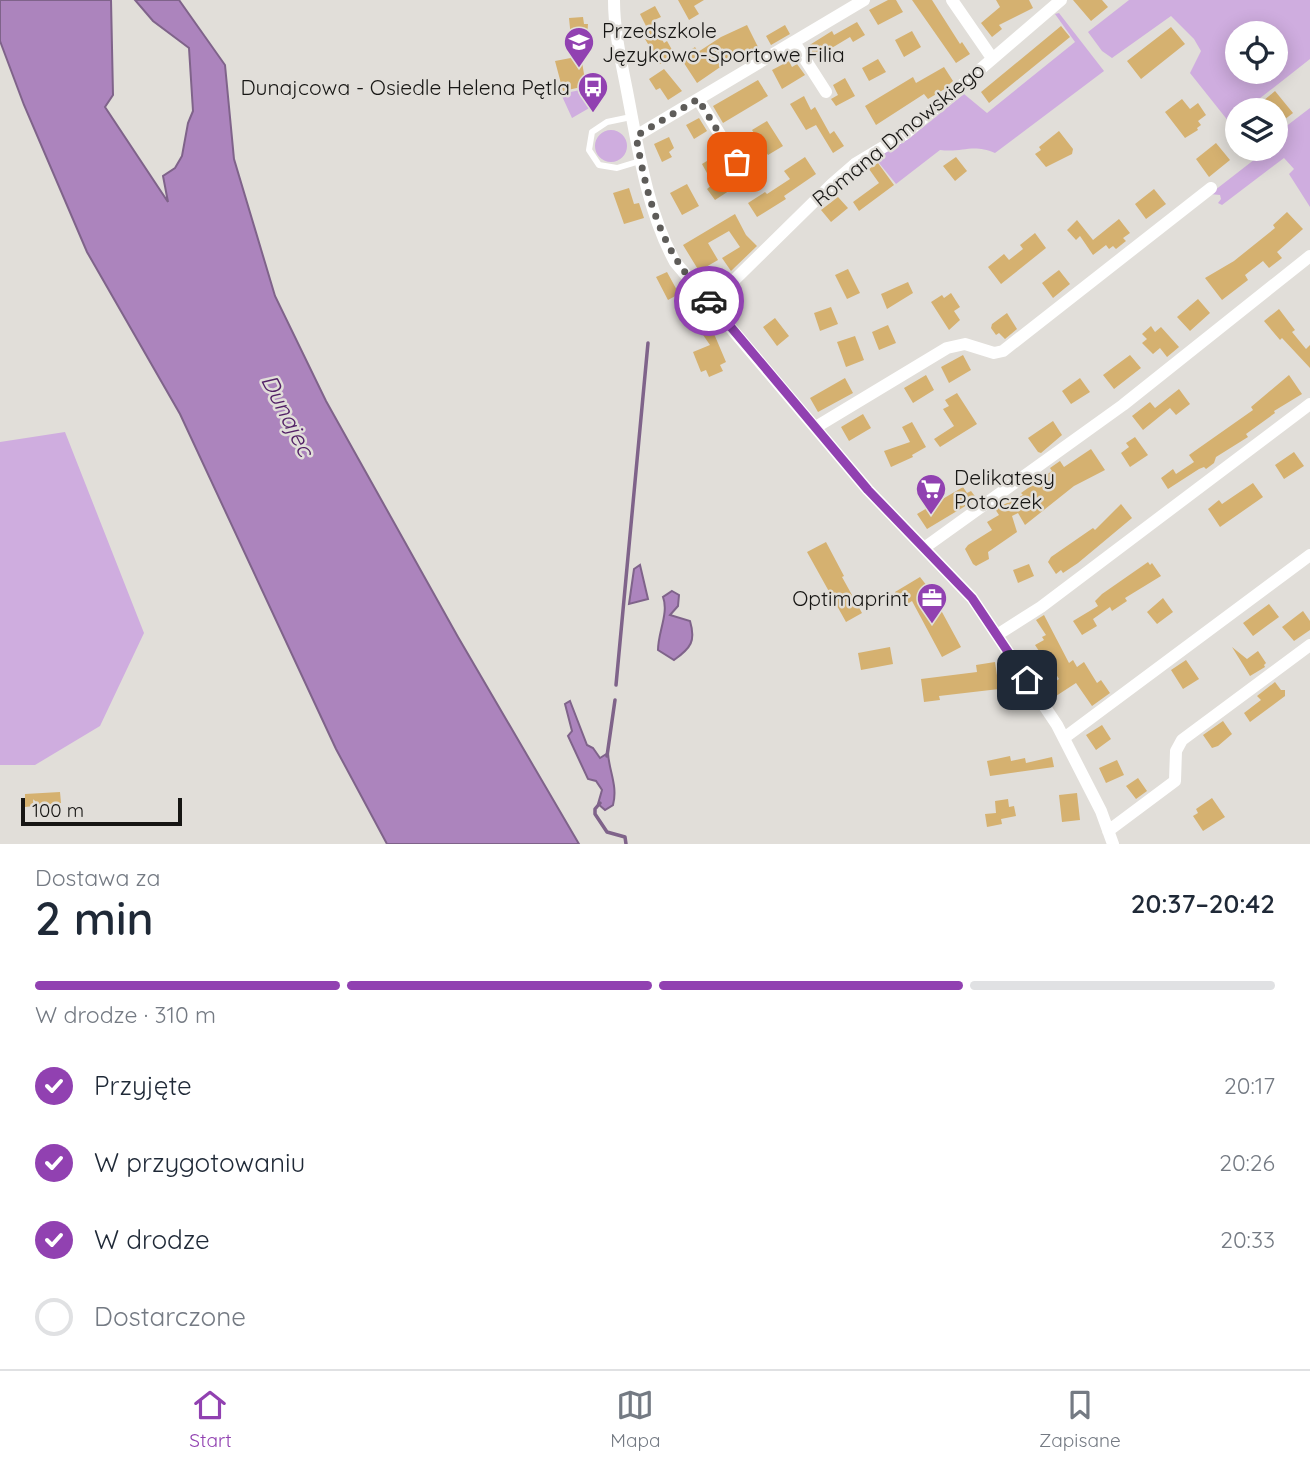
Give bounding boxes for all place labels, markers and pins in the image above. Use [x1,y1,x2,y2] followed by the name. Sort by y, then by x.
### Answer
[602,17,845,67] place label: Przedszkole Językowo-Sportowe Filia
[562,25,596,69] school or university icon: Przedszkole Językowo-Sportowe Filia
[576,70,610,114] bus stop icon: Dunajcowa - Osiedle Helena Pętla
[240,74,570,100] place label: Dunajcowa - Osiedle Helena Pętla
[707,132,767,192] pin
[954,464,1055,514] place label: Delikatesy Potoczek
[914,472,948,516] supermarket icon: Delikatesy Potoczek
[915,581,949,625] office icon: Optimaprint
[792,585,909,611] place label: Optimaprint
[997,650,1057,710] pin

